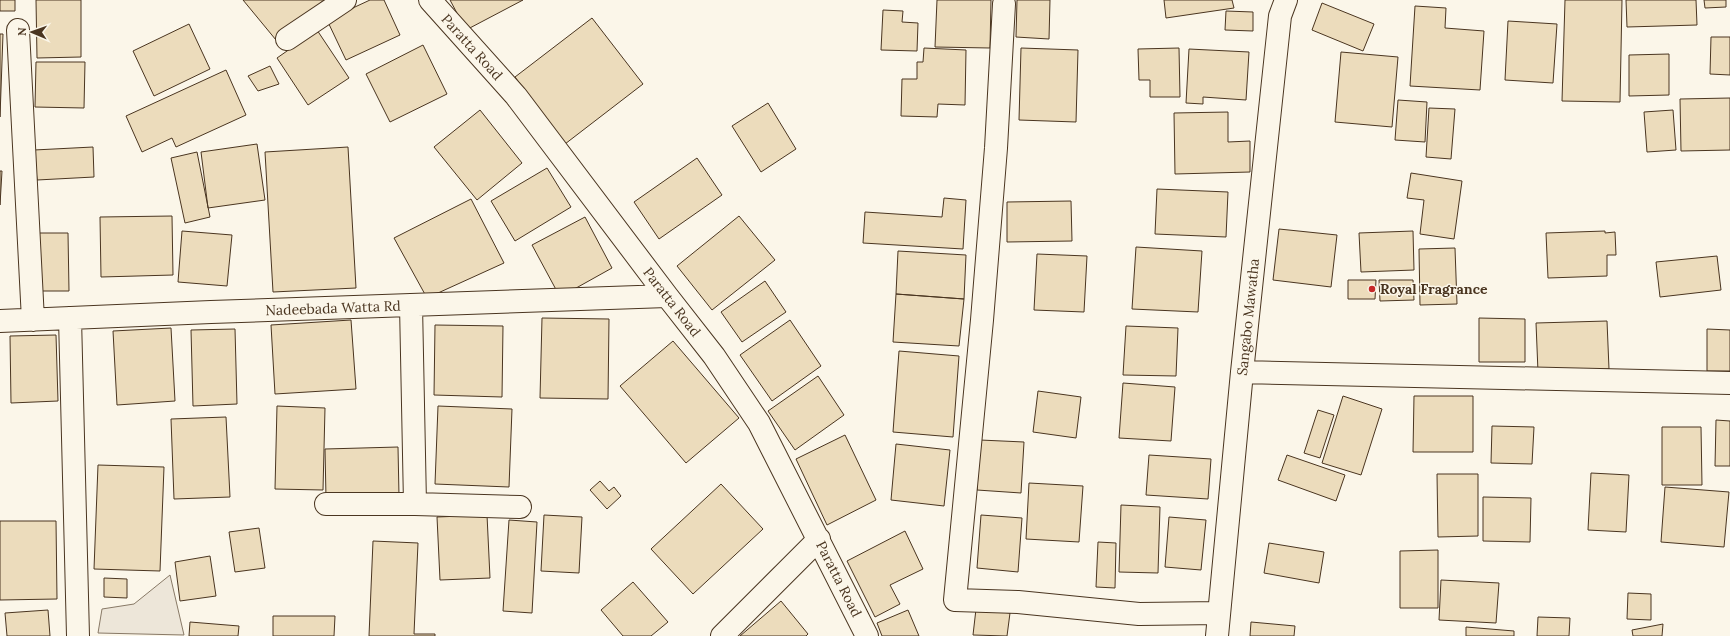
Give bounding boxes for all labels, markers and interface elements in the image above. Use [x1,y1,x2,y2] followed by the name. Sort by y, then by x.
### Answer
[438,10,506,84] street label: Paratta Road
[12,12,52,52] north arrow
[15,27,29,36] text: N
[1233,258,1263,376] street label: Sangabo Mawatha
[639,264,705,340] street label: Paratta Road
[1380,280,1488,298] place label: Royal Fragrance
[1367,284,1377,294] marker: Royal Fragrance
[265,297,401,319] street label: Nadeebada Watta Rd
[812,538,866,620] street label: Paratta Road

